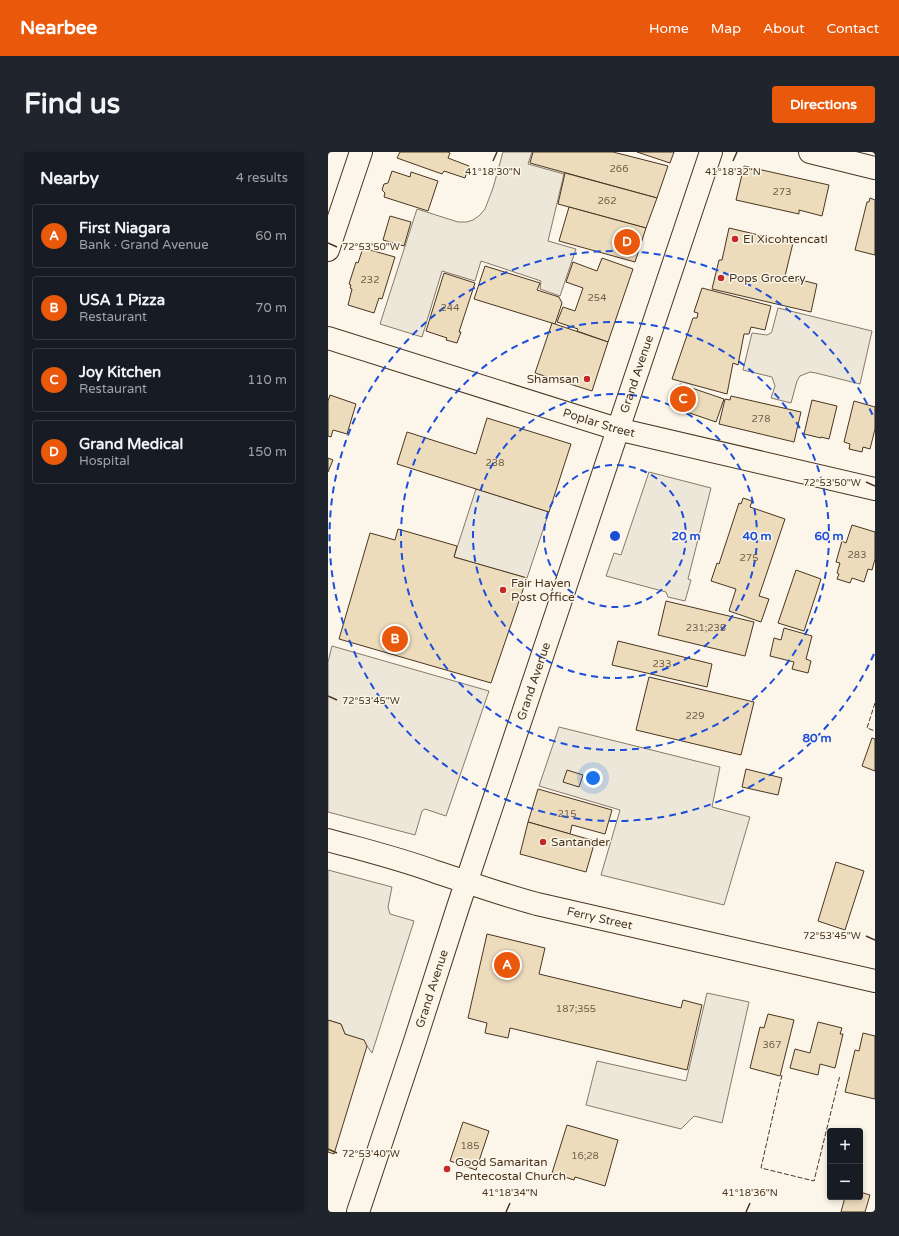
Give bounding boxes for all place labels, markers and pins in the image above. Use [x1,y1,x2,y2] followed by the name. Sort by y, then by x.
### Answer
[614,227,640,257] pin: D
[743,232,828,246] place label: El Xicohtencatl
[730,234,740,244] marker: El Xicohtencatl
[729,271,806,285] place label: Pops Grocery
[716,273,726,283] marker: Pops Grocery
[527,372,579,386] place label: Shamsan
[582,374,592,384] marker: Shamsan
[670,384,696,414] pin: C
[608,529,622,543] centre of rings
[511,576,575,604] place label: Fair Haven Post Office
[498,585,508,595] marker: Fair Haven Post Office
[382,624,408,654] pin: B
[551,835,610,849] place label: Santander
[538,837,548,847] marker: Santander
[494,950,520,980] pin: A
[455,1155,566,1183] place label: Good Samaritan Pentecostal Church
[442,1164,452,1174] marker: Good Samaritan Pentecostal Church

